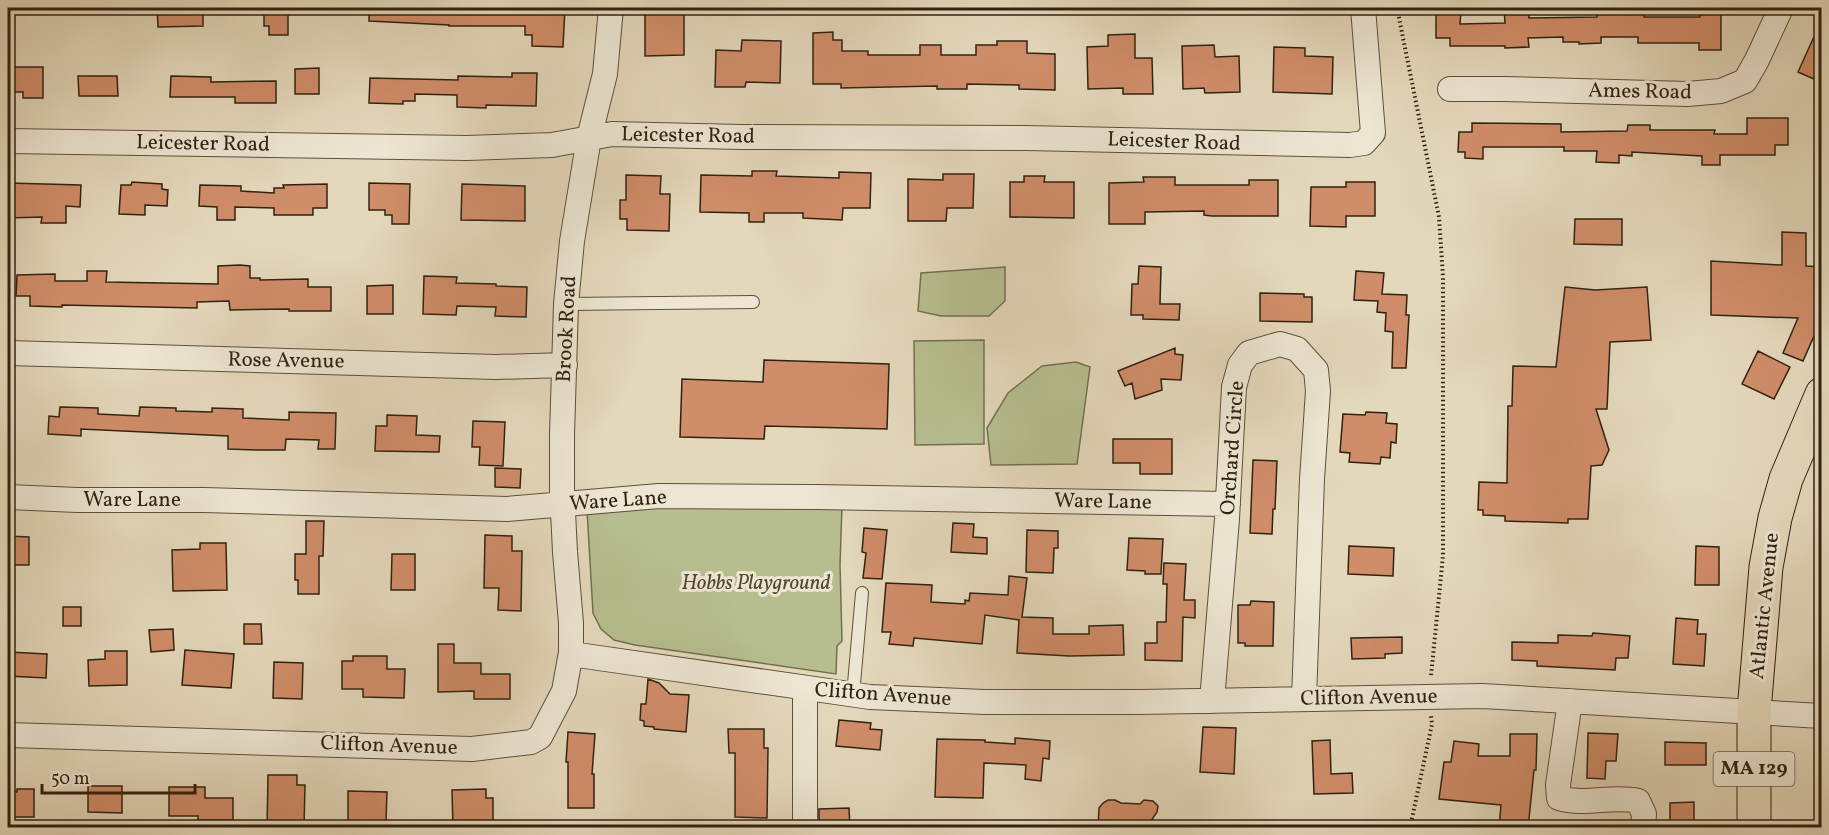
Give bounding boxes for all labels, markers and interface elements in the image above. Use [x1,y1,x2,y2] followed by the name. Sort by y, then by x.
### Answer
[1588,77,1692,107] street label: Ames Road
[621,120,755,152] street label: Leicester Road
[1107,125,1241,159] street label: Leicester Road
[136,128,270,160] street label: Leicester Road
[550,275,584,383] street label: Brook Road
[227,345,345,377] street label: Rose Avenue
[1214,380,1252,516] street label: Orchard Circle
[568,483,668,519] street label: Ware Lane
[83,486,181,515] street label: Ware Lane
[1054,487,1152,517] street label: Ware Lane
[1743,531,1787,681] street label: Atlantic Avenue
[681,569,831,598] park label: Hobbs Playground
[814,676,952,714] street label: Clifton Avenue
[1300,682,1438,714] street label: Clifton Avenue
[320,729,458,763] street label: Clifton Avenue
[1714,752,1794,786] road number: MA 129
[42,757,195,795] scale bar
[51,767,90,792] text: 50 m

